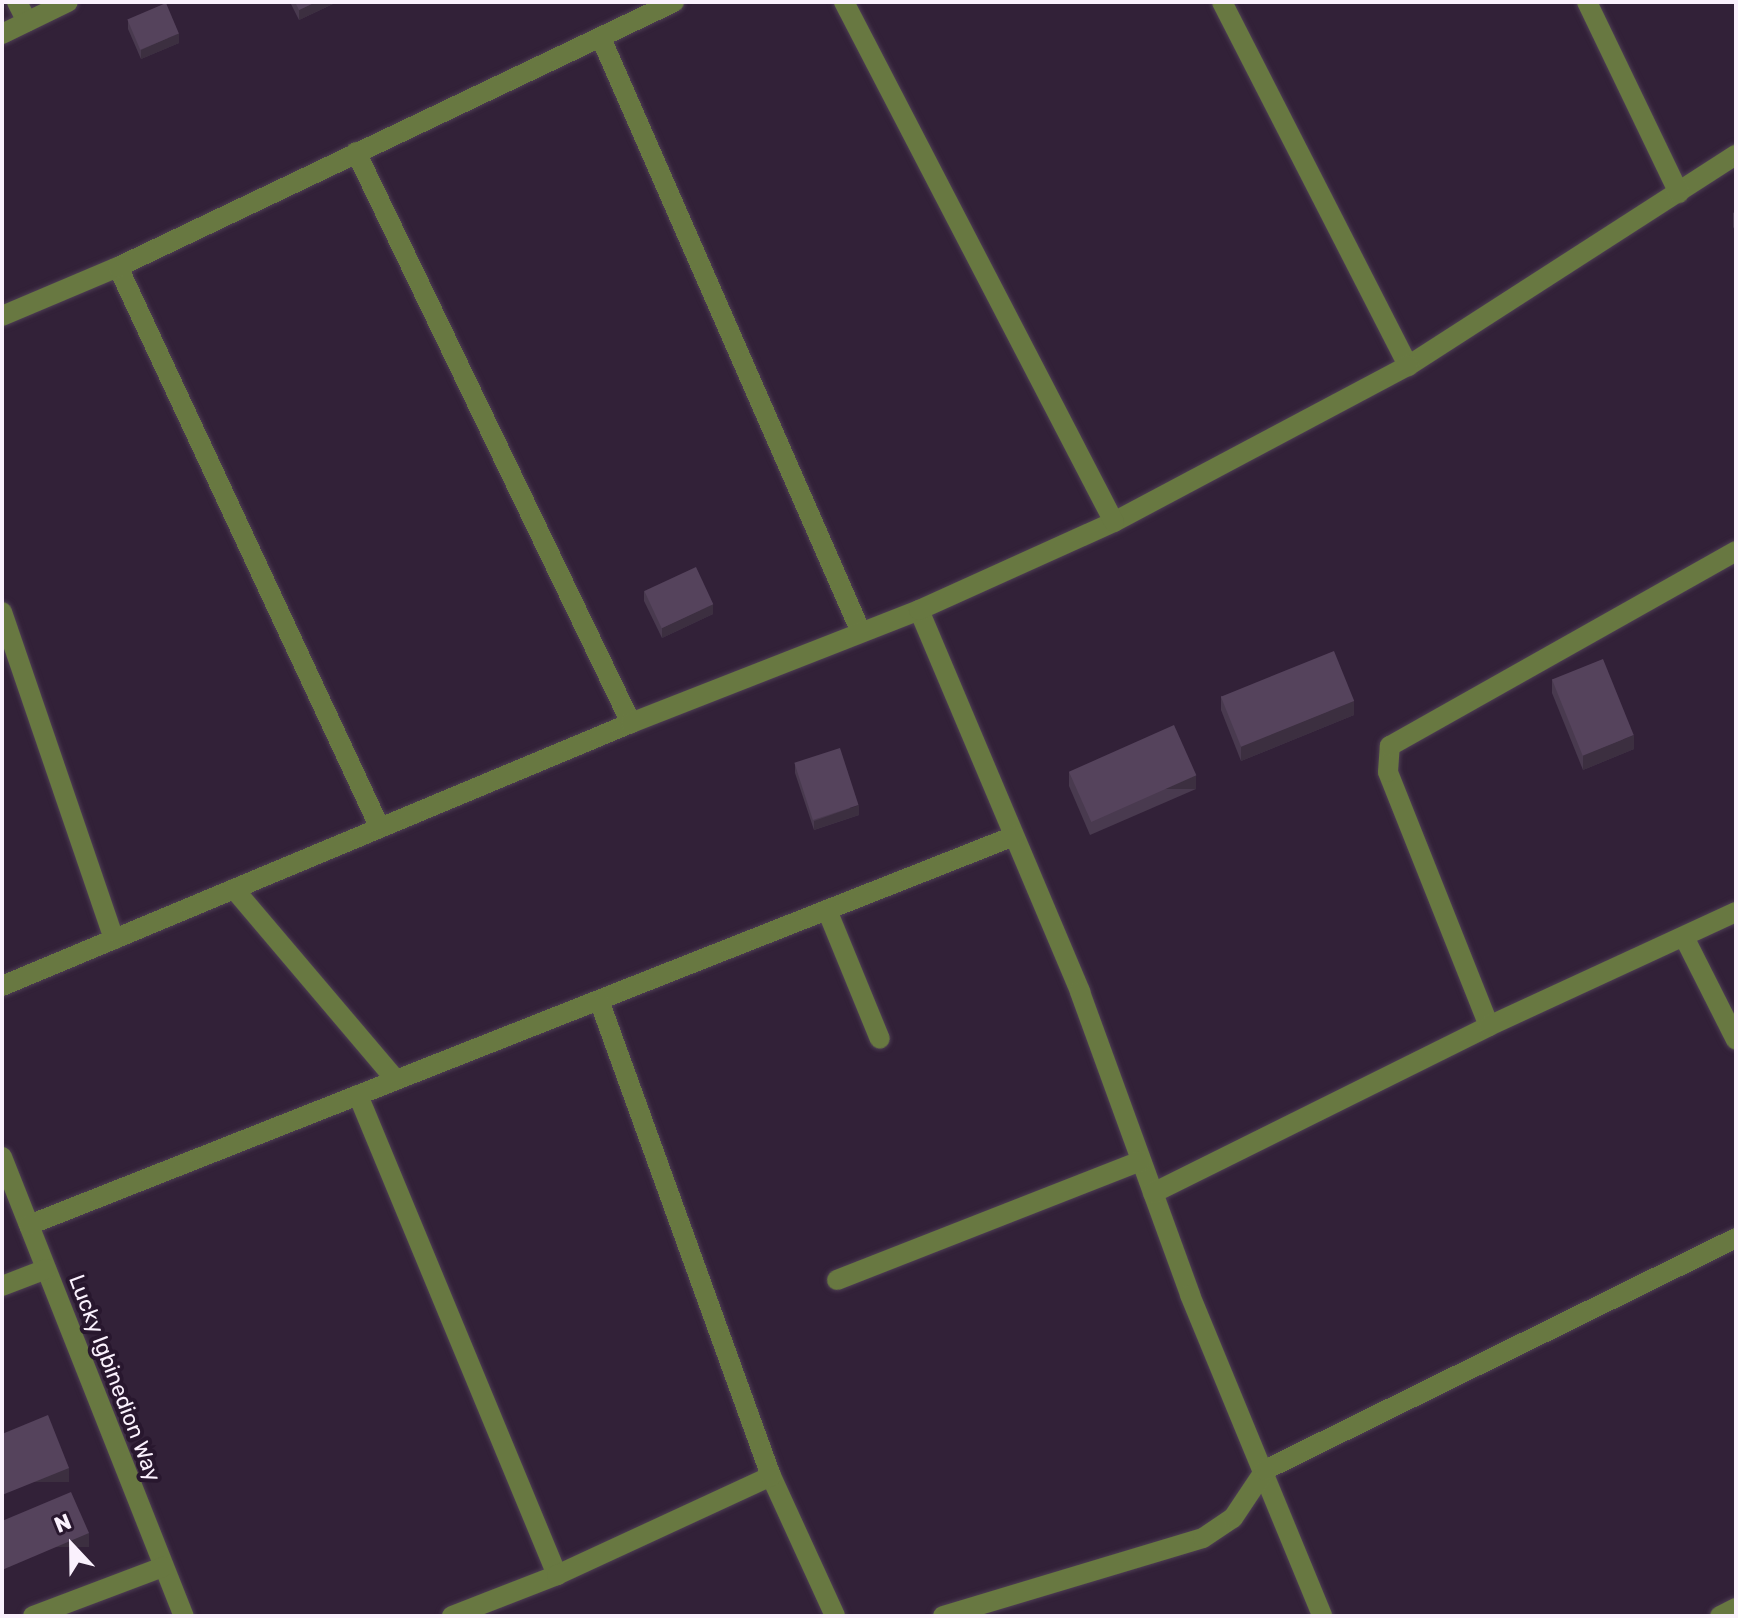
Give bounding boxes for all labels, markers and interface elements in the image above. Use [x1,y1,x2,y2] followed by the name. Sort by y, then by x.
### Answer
[63,1270,167,1486] street label: Lucky Igbinedion Way
[32,1506,112,1586] north arrow
[50,1508,75,1539] text: N

